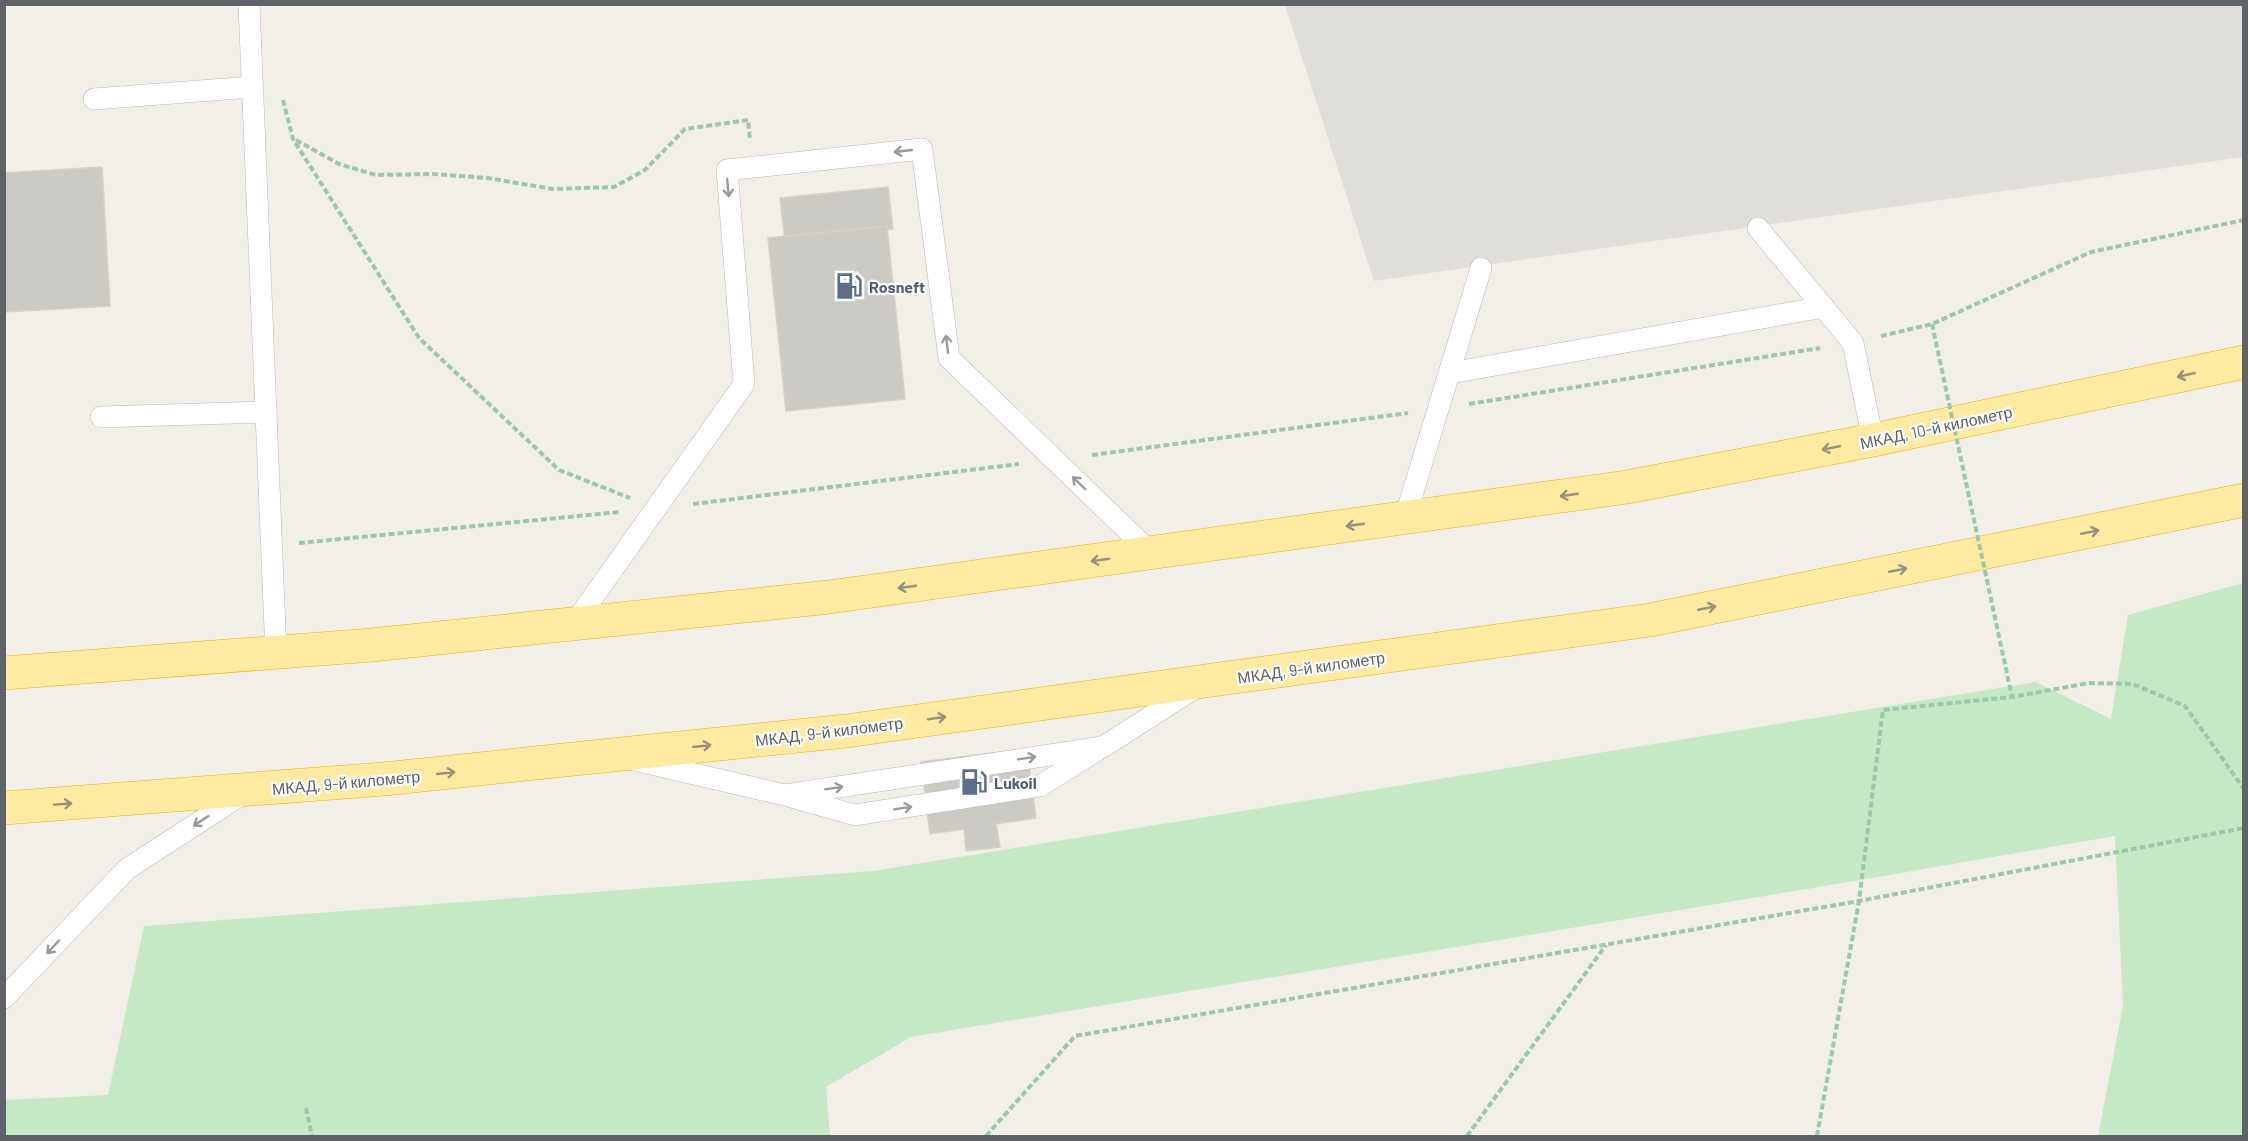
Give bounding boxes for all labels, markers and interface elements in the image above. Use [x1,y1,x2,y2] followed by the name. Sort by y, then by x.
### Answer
[893,146,913,157] one-way arrow
[723,178,734,197] one-way arrow
[834,271,864,301] fuel station icon: Rosneft
[869,277,925,296] place label: Rosneft
[942,334,953,354] one-way arrow
[2177,370,2197,381] one-way arrow
[1858,402,2014,452] street label: МКАД, 10-й километр
[1822,443,1841,454] one-way arrow
[1072,477,1087,491] one-way arrow
[1560,490,1580,501] one-way arrow
[1346,519,1366,530] one-way arrow
[2079,526,2099,537] one-way arrow
[1090,555,1110,566] one-way arrow
[1888,564,1908,575] one-way arrow
[897,581,917,592] one-way arrow
[1697,602,1716,613] one-way arrow
[1236,647,1386,687] street label: МКАД, 9-й километр
[754,712,904,749] street label: МКАД, 9-й километр
[927,713,947,724] one-way arrow
[692,740,712,751] one-way arrow
[1016,753,1036,764] one-way arrow
[271,766,421,798] street label: МКАД, 9-й километр
[435,767,455,778] one-way arrow
[959,767,989,797] fuel station icon: Lukoil
[994,773,1037,792] place label: Lukoil
[823,782,843,793] one-way arrow
[52,798,72,809] one-way arrow
[892,802,912,813] one-way arrow
[193,815,209,827] one-way arrow
[46,939,60,954] one-way arrow

